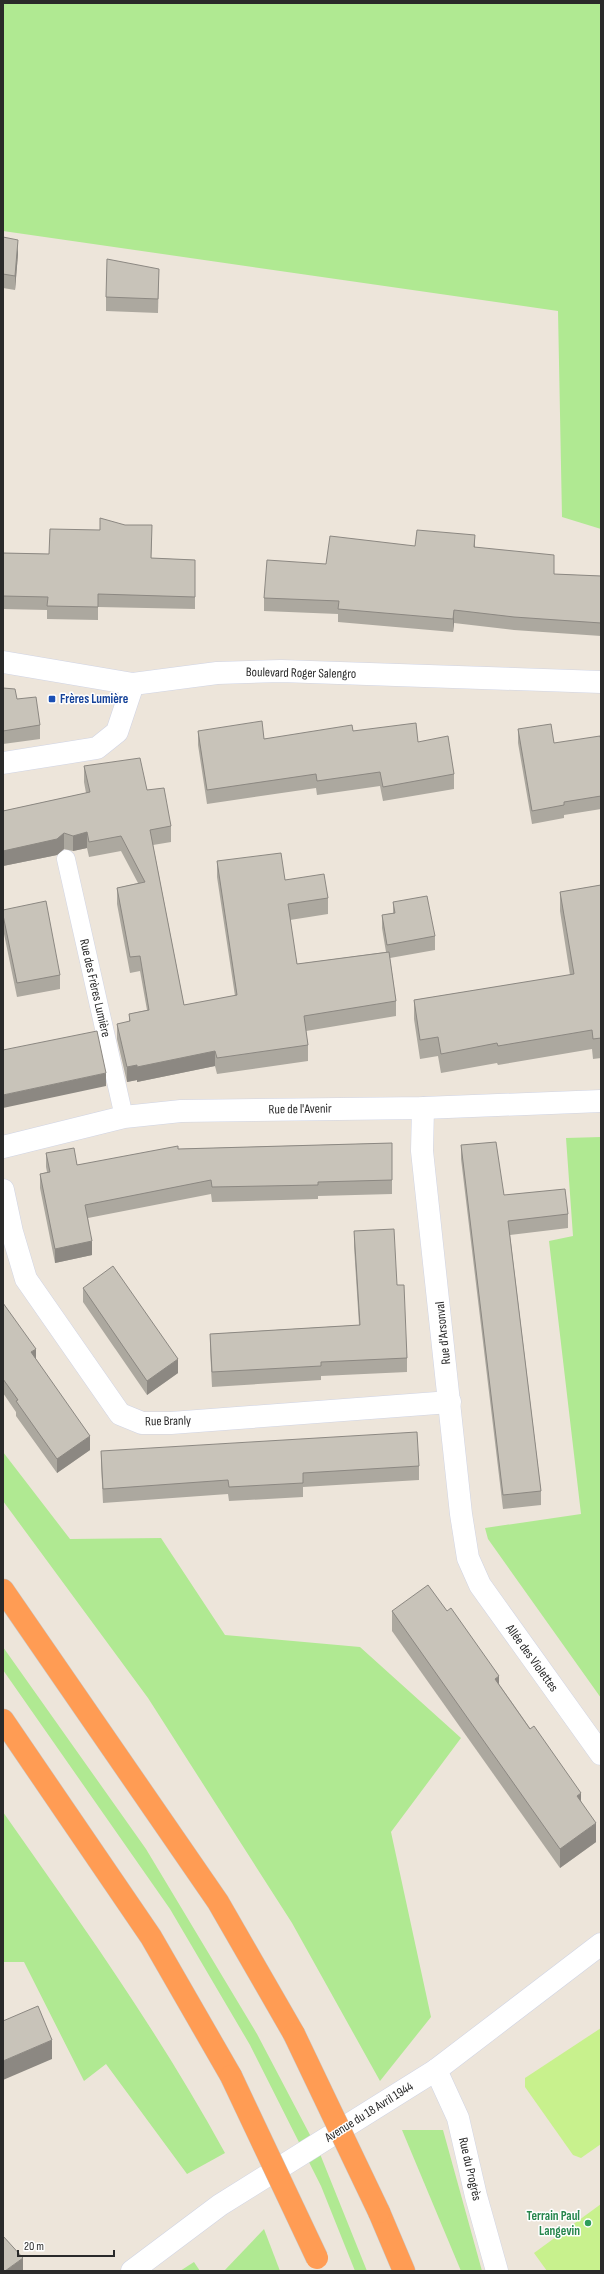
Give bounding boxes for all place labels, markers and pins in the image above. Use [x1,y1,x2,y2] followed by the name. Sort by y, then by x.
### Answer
[60,691,129,707] place label: Frères Lumière
[47,694,57,704] marker: Frères Lumière
[527,2208,580,2239] place label: Terrain Paul Langevin
[583,2218,593,2228] marker: Terrain Paul Langevin

